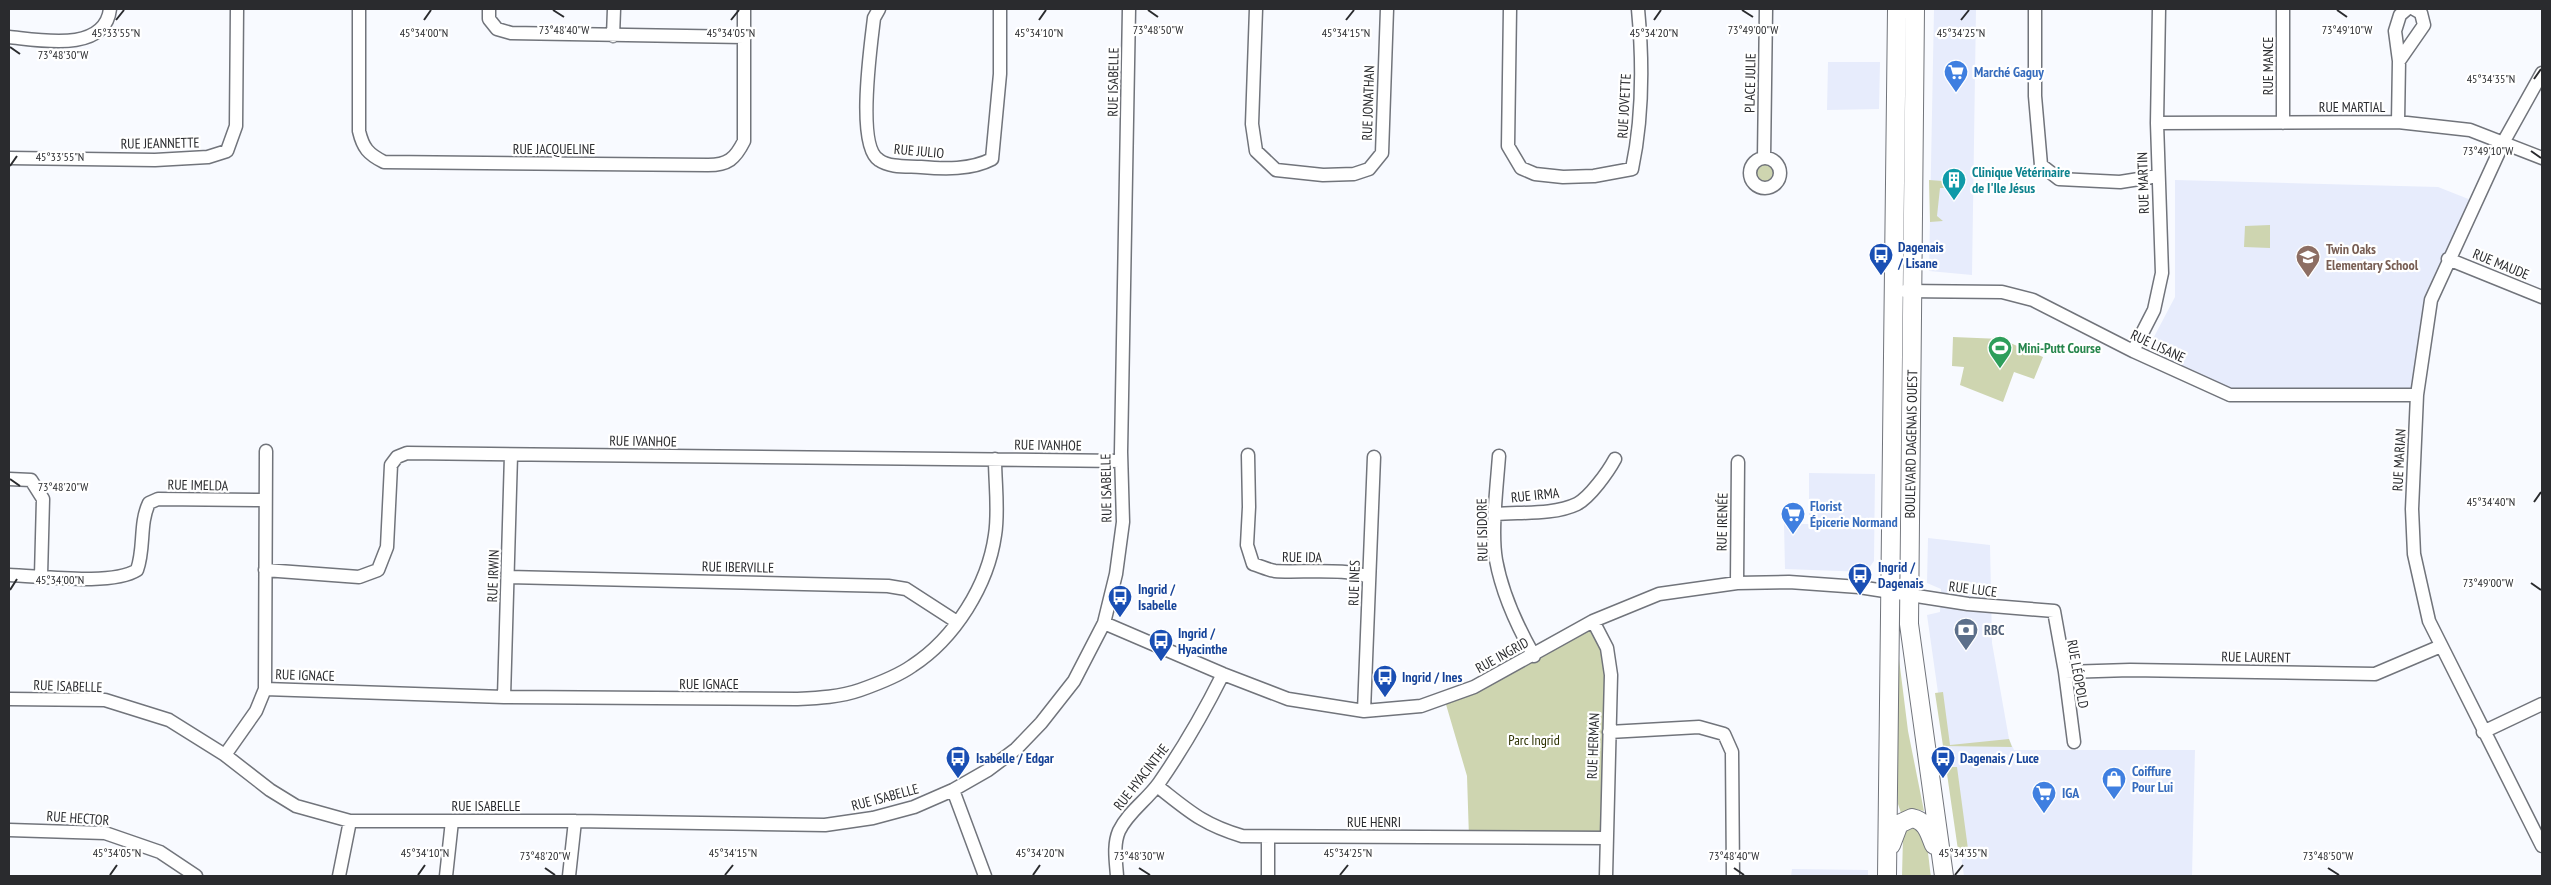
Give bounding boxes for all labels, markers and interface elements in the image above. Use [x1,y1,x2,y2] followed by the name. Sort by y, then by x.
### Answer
[539,22,589,37] text: 73°48'40"W
[1133,22,1183,37] text: 73°48'50"W
[1728,22,1778,37] text: 73°49'00"W
[2322,22,2372,37] text: 73°49'10"W
[92,25,140,40] text: 45°33'55"N
[400,25,448,40] text: 45°34'00"N
[707,25,755,40] text: 45°34'05"N
[1015,25,1063,40] text: 45°34'10"N
[1322,25,1370,40] text: 45°34'15"N
[1630,25,1678,40] text: 45°34'20"N
[1937,25,1985,40] text: 45°34'25"N
[2259,37,2277,95] street label: RUE MANCE
[38,47,88,62] text: 73°48'30"W
[1103,47,1123,117] street label: RUE ISABELLE
[1740,53,1760,113] street label: PLACE JULIE
[1943,59,1969,93] supermarket icon: Marché Gaguy
[1974,63,2044,81] place label: Marché Gaguy
[1358,65,1378,141] street label: RUE JONATHAN
[2467,71,2515,86] text: 45°34'35"N
[1613,73,1635,139] street label: RUE JOVETTE
[2319,98,2385,116] street label: RUE MARTIAL
[120,133,200,153] street label: RUE JEANNETTE
[513,140,595,158] street label: RUE JACQUELINE
[893,140,945,162] street label: RUE JULIO
[2463,143,2513,158] text: 73°49'10"W
[36,149,84,164] text: 45°33'55"N
[2133,152,2153,214] street label: RUE MARTIN
[1972,163,2070,197] place label: Clinique Vétérinaire de I'Ile Jésus
[1941,167,1967,201] building icon: Clinique Vétérinaire de I'Ile Jésus
[1897,238,1944,272] place label: Dagenais / Lisane
[2326,240,2419,274] place label: Twin Oaks Elementary School
[1868,242,1894,276] bus stop icon: Dagenais / Lisane
[2295,244,2321,278] school or university icon: Twin Oaks Elementary School
[2470,245,2532,283] street label: RUE MAUDE
[2128,326,2188,366] street label: RUE LISANE
[1987,335,2013,369] sports icon: Mini-Putt Course
[2018,339,2101,357] place label: Mini-Putt Course
[1901,369,1921,519] street label: BOULEVARD DAGENAIS OUEST
[2388,428,2410,492] street label: RUE MARIAN
[609,431,677,451] street label: RUE IVANHOE
[1014,435,1082,455] street label: RUE IVANHOE
[1096,453,1116,523] street label: RUE ISABELLE
[168,475,229,495] street label: RUE IMELDA
[38,479,88,494] text: 73°48'20"W
[1510,483,1560,506] street label: RUE IRMA
[1712,493,1732,551] street label: RUE IRENÉE
[2467,494,2515,509] text: 45°34'40"N
[1810,497,1898,531] place label: Florist Épicerie Normand
[1472,498,1492,562] street label: RUE ISIDORE
[1780,501,1806,535] supermarket icon: Florist Épicerie Normand
[1282,548,1322,566] street label: RUE IDA
[483,549,503,603] street label: RUE IRWIN
[702,557,774,577] street label: RUE IBERVILLE
[1878,558,1924,592] place label: Ingrid / Dagenais
[1344,560,1364,606] street label: RUE INES
[1847,562,1873,596] bus stop icon: Ingrid / Dagenais
[36,572,84,587] text: 45°34'00"N
[2463,575,2513,590] text: 73°49'00"W
[1948,577,1998,601] street label: RUE LUCE
[1138,580,1177,614] place label: Ingrid / Isabelle
[1107,584,1133,618] bus stop icon: Ingrid / Isabelle
[1953,617,1979,651] bank icon: RBC
[1984,621,2005,639] place label: RBC
[1178,624,1228,658] place label: Ingrid / Hyacinthe
[1148,628,1174,662] bus stop icon: Ingrid / Hyacinthe
[1472,633,1532,677] street label: RUE INGRID
[2063,638,2093,710] street label: RUE LÉOPOLD
[2221,647,2292,667] street label: RUE LAURENT
[1372,664,1398,698] bus stop icon: Ingrid / Ines
[275,665,335,685] street label: RUE IGNACE
[1402,668,1463,686] place label: Ingrid / Ines
[679,675,739,693] street label: RUE IGNACE
[33,676,103,696] street label: RUE ISABELLE
[1583,713,1603,779] street label: RUE HERMAN
[1508,731,1560,749] park label: Parc Ingrid
[1109,740,1173,814] street label: RUE HYACINTHE
[945,745,971,779] bus stop icon: Isabelle / Edgar
[1930,745,1956,779] bus stop icon: Dagenais / Luce
[976,749,1055,767] place label: Isabelle / Edgar
[1960,749,2039,767] place label: Dagenais / Luce
[2132,762,2173,796] place label: Coiffure Pour Lui
[2101,766,2127,800] shop icon: Coiffure Pour Lui
[849,779,921,815] street label: RUE ISABELLE
[2031,780,2057,814] supermarket icon: IGA
[2062,784,2080,802] place label: IGA
[451,797,521,815] street label: RUE ISABELLE
[46,807,110,829] street label: RUE HECTOR
[1347,813,1401,831] street label: RUE HENRI
[93,845,141,860] text: 45°34'05"N
[401,845,449,860] text: 45°34'10"N
[709,845,757,860] text: 45°34'15"N
[1016,845,1064,860] text: 45°34'20"N
[1324,845,1372,860] text: 45°34'25"N
[1939,845,1987,860] text: 45°34'35"N
[520,848,570,863] text: 73°48'20"W
[1114,848,1164,863] text: 73°48'30"W
[1709,848,1759,863] text: 73°48'40"W
[2303,848,2353,863] text: 73°48'50"W

